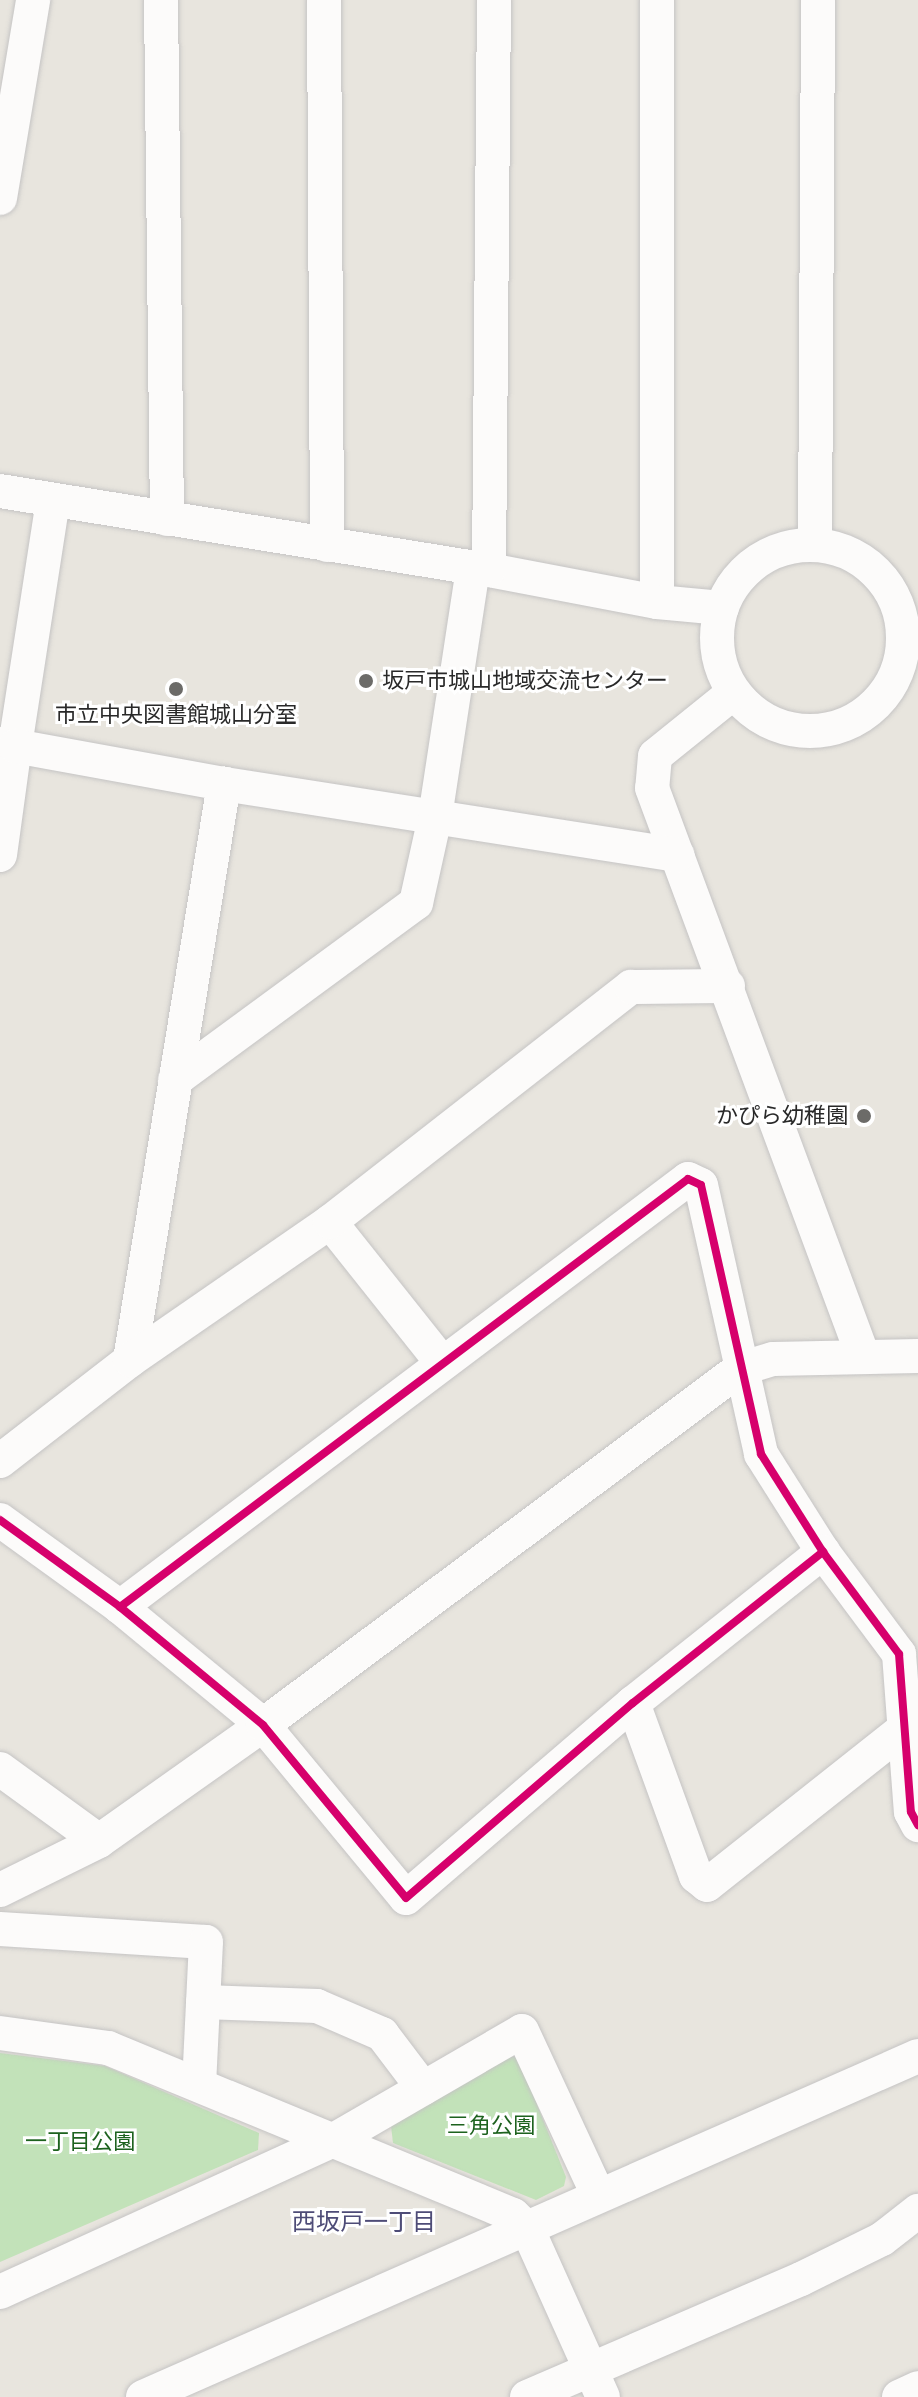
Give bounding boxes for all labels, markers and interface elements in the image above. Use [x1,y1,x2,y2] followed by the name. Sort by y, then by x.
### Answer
[382,668,668,694] place label: 坂戸市城山地域交流センター
[357,672,375,690] marker: 坂戸市城山地域交流センター
[167,680,185,698] marker: 市立中央図書館城山分室
[55,702,297,728] place label: 市立中央図書館城山分室
[716,1103,848,1129] place label: かぴら幼稚園
[855,1107,873,1125] marker: かぴら幼稚園
[447,2113,535,2139] park label: 三角公園
[25,2129,135,2155] park label: 一丁目公園
[292,2208,436,2236] district label: 西坂戸一丁目

